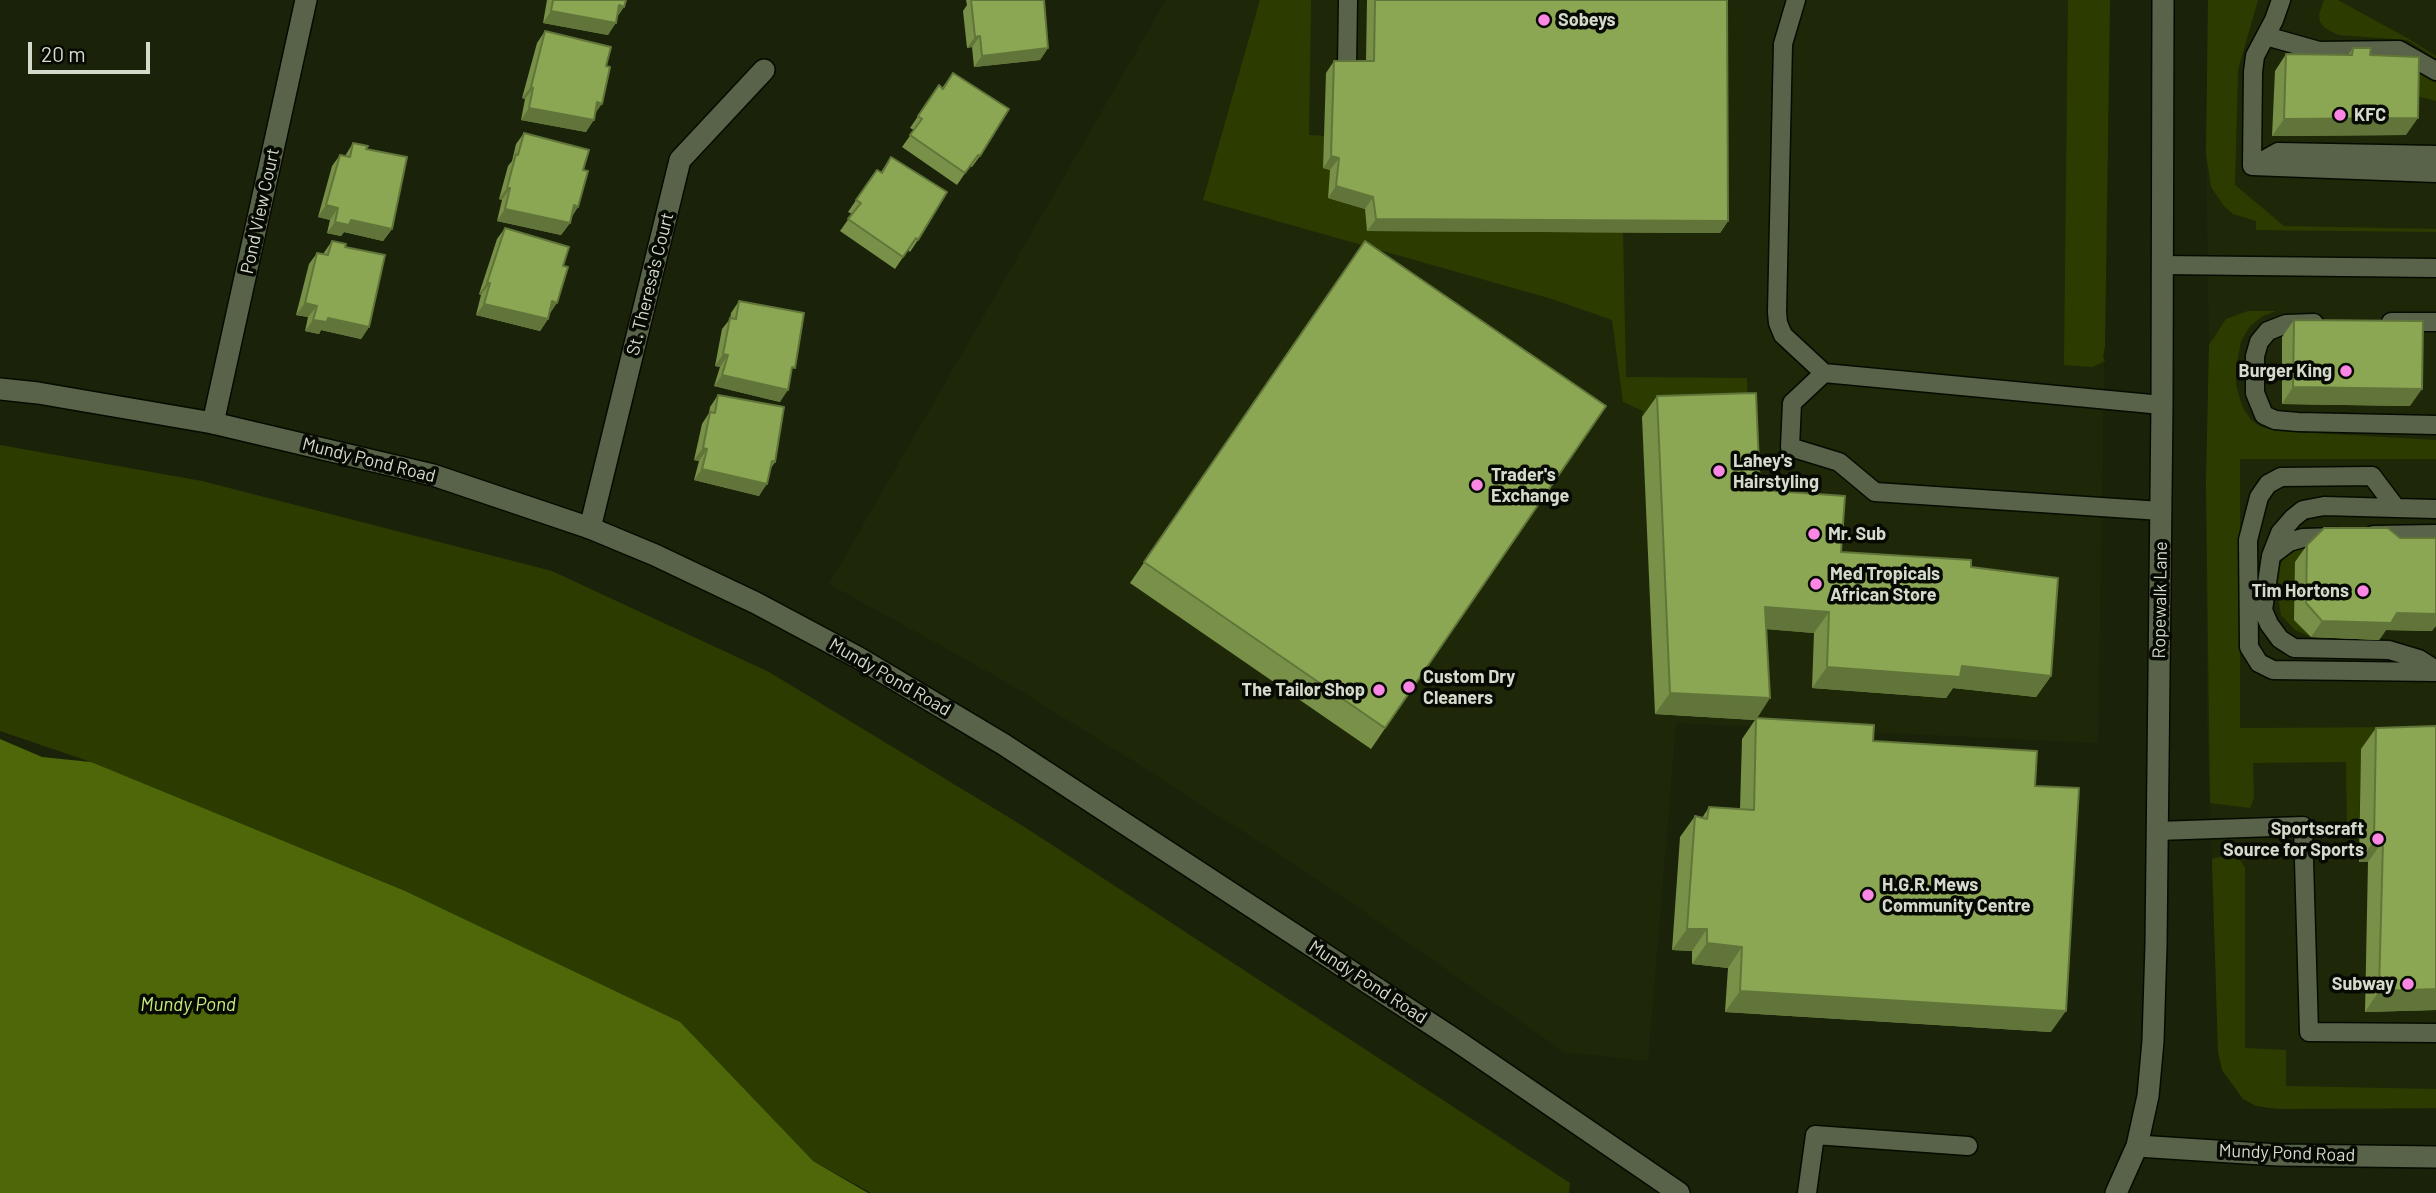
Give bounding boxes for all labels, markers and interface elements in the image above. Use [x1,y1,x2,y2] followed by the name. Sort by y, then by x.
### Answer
[1558,9,1616,31] place label: Sobeys
[1536,12,1552,28] marker: Sobeys
[32,28,154,72] scale bar
[41,41,86,66] text: 20 m
[2354,104,2386,126] place label: KFC
[2332,107,2348,123] marker: KFC
[236,146,284,276] street label: Pond View Court
[622,210,678,358] street label: St. Theresa's Court
[2239,360,2332,382] place label: Burger King
[2338,363,2354,379] marker: Burger King
[300,433,438,487] street label: Mundy Pond Road
[1733,450,1819,492] place label: Lahey's Hairstyling
[1711,463,1727,479] marker: Lahey's Hairstyling
[1491,464,1569,506] place label: Trader's Exchange
[1469,477,1485,493] marker: Trader's Exchange
[1828,523,1886,545] place label: Mr. Sub
[1806,526,1822,542] marker: Mr. Sub
[2148,541,2172,659] street label: Ropewalk Lane
[1830,563,1940,606] place label: Med Tropicals African Store
[1808,576,1824,592] marker: Med Tropicals African Store
[2251,580,2349,602] place label: Tim Hortons
[2355,583,2371,599] marker: Tim Hortons
[825,633,955,721] street label: Mundy Pond Road
[1423,666,1515,708] place label: Custom Dry Cleaners
[1242,679,1365,701] place label: The Tailor Shop
[1401,679,1417,695] marker: Custom Dry Cleaners
[1371,682,1387,698] marker: The Tailor Shop
[2223,818,2364,860] place label: Sportscraft Source for Sports
[2370,831,2386,847] marker: Sportscraft Source for Sports
[1882,874,2031,917] place label: H.G.R. Mews Community Centre
[1860,887,1876,903] marker: H.G.R. Mews Community Centre
[1305,936,1431,1028] street label: Mundy Pond Road
[2332,973,2394,995] place label: Subway
[2400,976,2416,992] marker: Subway
[140,994,236,1016] water label: Mundy Pond
[2218,1140,2356,1166] street label: Mundy Pond Road

